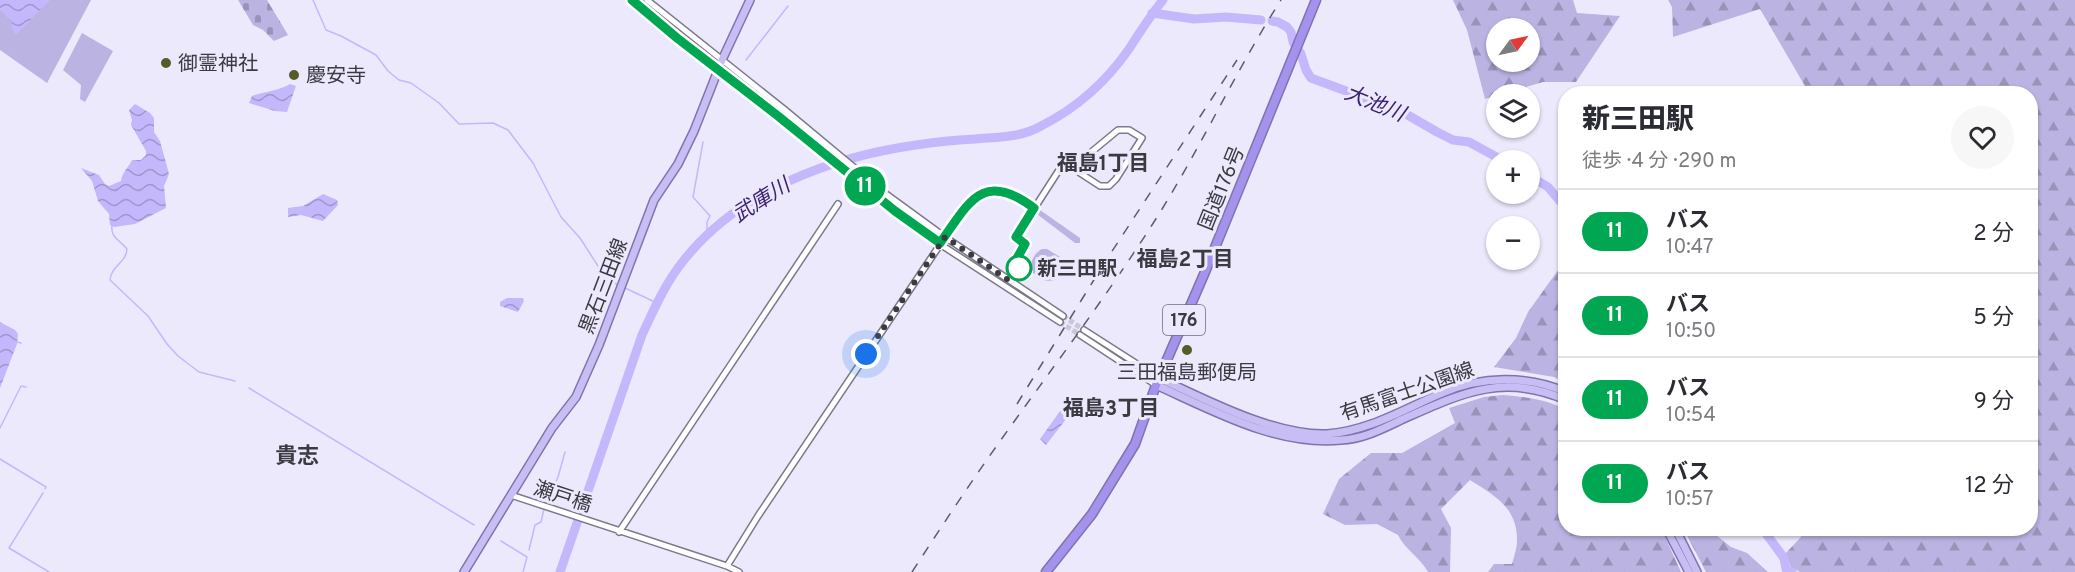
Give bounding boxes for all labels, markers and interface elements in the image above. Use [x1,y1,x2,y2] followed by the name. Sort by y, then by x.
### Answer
[1486,18,1540,72] north arrow
[1486,18,1540,270] map controls
[178,52,258,78] place label: 御霊神社
[159,56,173,70] marker: 御霊神社
[306,64,366,90] place label: 慶安寺
[287,68,301,82] marker: 慶安寺
[1340,80,1411,129] water label: 大池川
[1486,84,1540,138] button: layers
[1582,103,1694,139] text: 新三田駅
[1951,106,2014,169] button: heart
[1194,143,1252,235] street label: 国道176号
[1582,149,1736,175] text: 徒歩 · 4 分 · 290 m
[1486,150,1540,204] button: +
[1057,151,1149,178] district label: 福島1丁目
[838,166,892,206] line badge: 11
[728,172,797,229] water label: 武庫川
[857,173,873,200] text: 11
[1666,208,1710,235] text: バス
[1486,216,1540,270] button: −
[1607,218,1623,245] text: 11
[1973,221,2014,248] text: 2 分
[575,235,635,338] street label: 黒石三田線
[1666,235,1713,261] text: 10:47
[1137,247,1233,274] district label: 福島2丁目
[1006,255,1032,281] marker: 新三田駅
[1037,257,1117,283] place label: 新三田駅
[1666,292,1710,319] text: バス
[1607,302,1623,329] text: 11
[1163,305,1205,335] road number: 176
[1973,305,2014,332] text: 5 分
[1666,319,1716,345] text: 10:50
[851,339,881,369] your location
[1180,343,1194,357] marker: 三田福島郵便局
[1337,358,1478,428] street label: 有馬富士公園線
[1117,361,1257,387] place label: 三田福島郵便局
[1666,376,1710,403] text: バス
[1607,386,1623,413] text: 11
[1974,389,2014,416] text: 9 分
[1063,396,1159,423] district label: 福島3丁目
[1666,403,1716,429] text: 10:54
[275,444,319,471] district label: 貴志
[1666,460,1710,487] text: バス
[1607,470,1623,497] text: 11
[1965,473,2014,500] text: 12 分
[530,476,595,520] street label: 瀬戸橋
[1666,487,1713,513] text: 10:57

